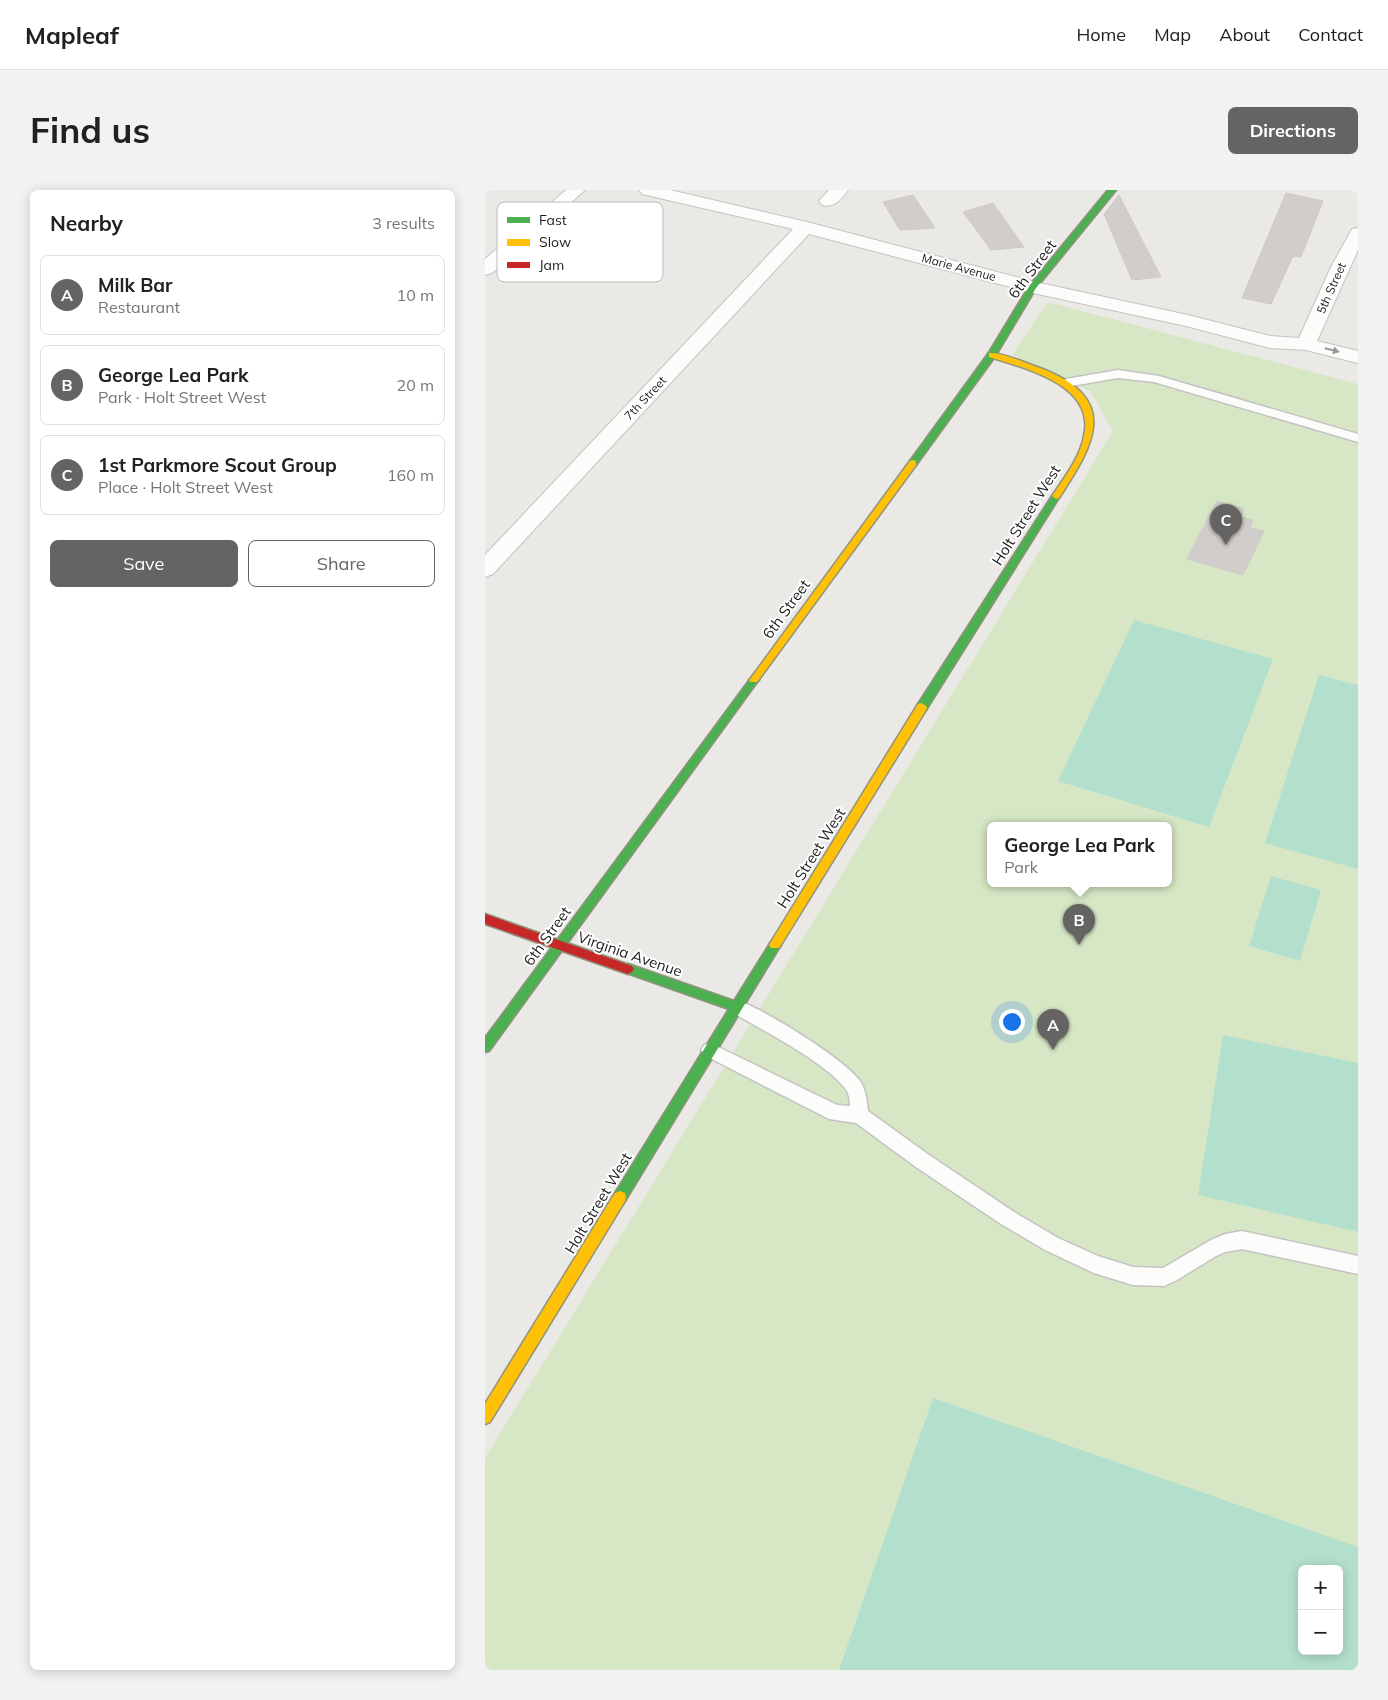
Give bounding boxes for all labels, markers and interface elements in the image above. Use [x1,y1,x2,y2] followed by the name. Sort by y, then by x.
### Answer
[25,20,119,50] text: Mapleaf
[1076,23,1126,46] text: Home
[1154,23,1191,46] text: Map
[1219,23,1270,46] text: About
[1298,23,1363,46] text: Contact
[1228,107,1358,154] button: Directions
[30,108,150,152] text: Find us
[497,202,663,282] legend
[50,210,123,236] text: Nearby
[539,211,567,229] text: Fast
[372,213,435,233] text: 3 results
[539,233,571,251] text: Slow
[1004,236,1060,302] street label: 6th Street
[920,250,998,284] street label: Marie Avenue
[539,256,564,274] text: Jam
[1313,260,1349,316] street label: 5th Street
[98,273,173,297] text: Milk Bar
[61,285,73,305] text: A
[397,285,434,305] text: 10 m
[98,297,180,317] text: Restaurant
[1324,346,1339,354] one-way arrow
[98,363,248,387] text: George Lea Park
[621,373,669,423] street label: 7th Street
[61,375,73,395] text: B
[397,375,434,395] text: 20 m
[98,387,266,407] text: Park · Holt Street West
[98,453,337,477] text: 1st Parkmore Scout Group
[988,461,1064,569] street label: Holt Street West
[62,465,72,485] text: C
[387,465,434,485] text: 160 m
[98,477,273,497] text: Place · Holt Street West
[1210,504,1242,545] pin: C
[50,540,238,587] button: Save
[248,540,435,587] button: Share
[758,576,814,642] street label: 6th Street
[773,804,849,912] street label: Holt Street West
[987,822,1172,887] popup
[1004,833,1155,857] text: George Lea Park
[1004,857,1038,877] text: Park
[519,903,575,969] street label: 6th Street
[1063,904,1095,945] pin: B
[575,927,685,981] street label: Virginia Avenue
[999,1009,1025,1035] your location
[1037,1009,1069,1050] pin: A
[560,1149,636,1257] street label: Holt Street West
[1298,1565,1343,1655] map controls
[1298,1565,1343,1610] button: +
[1298,1610,1343,1655] button: −

